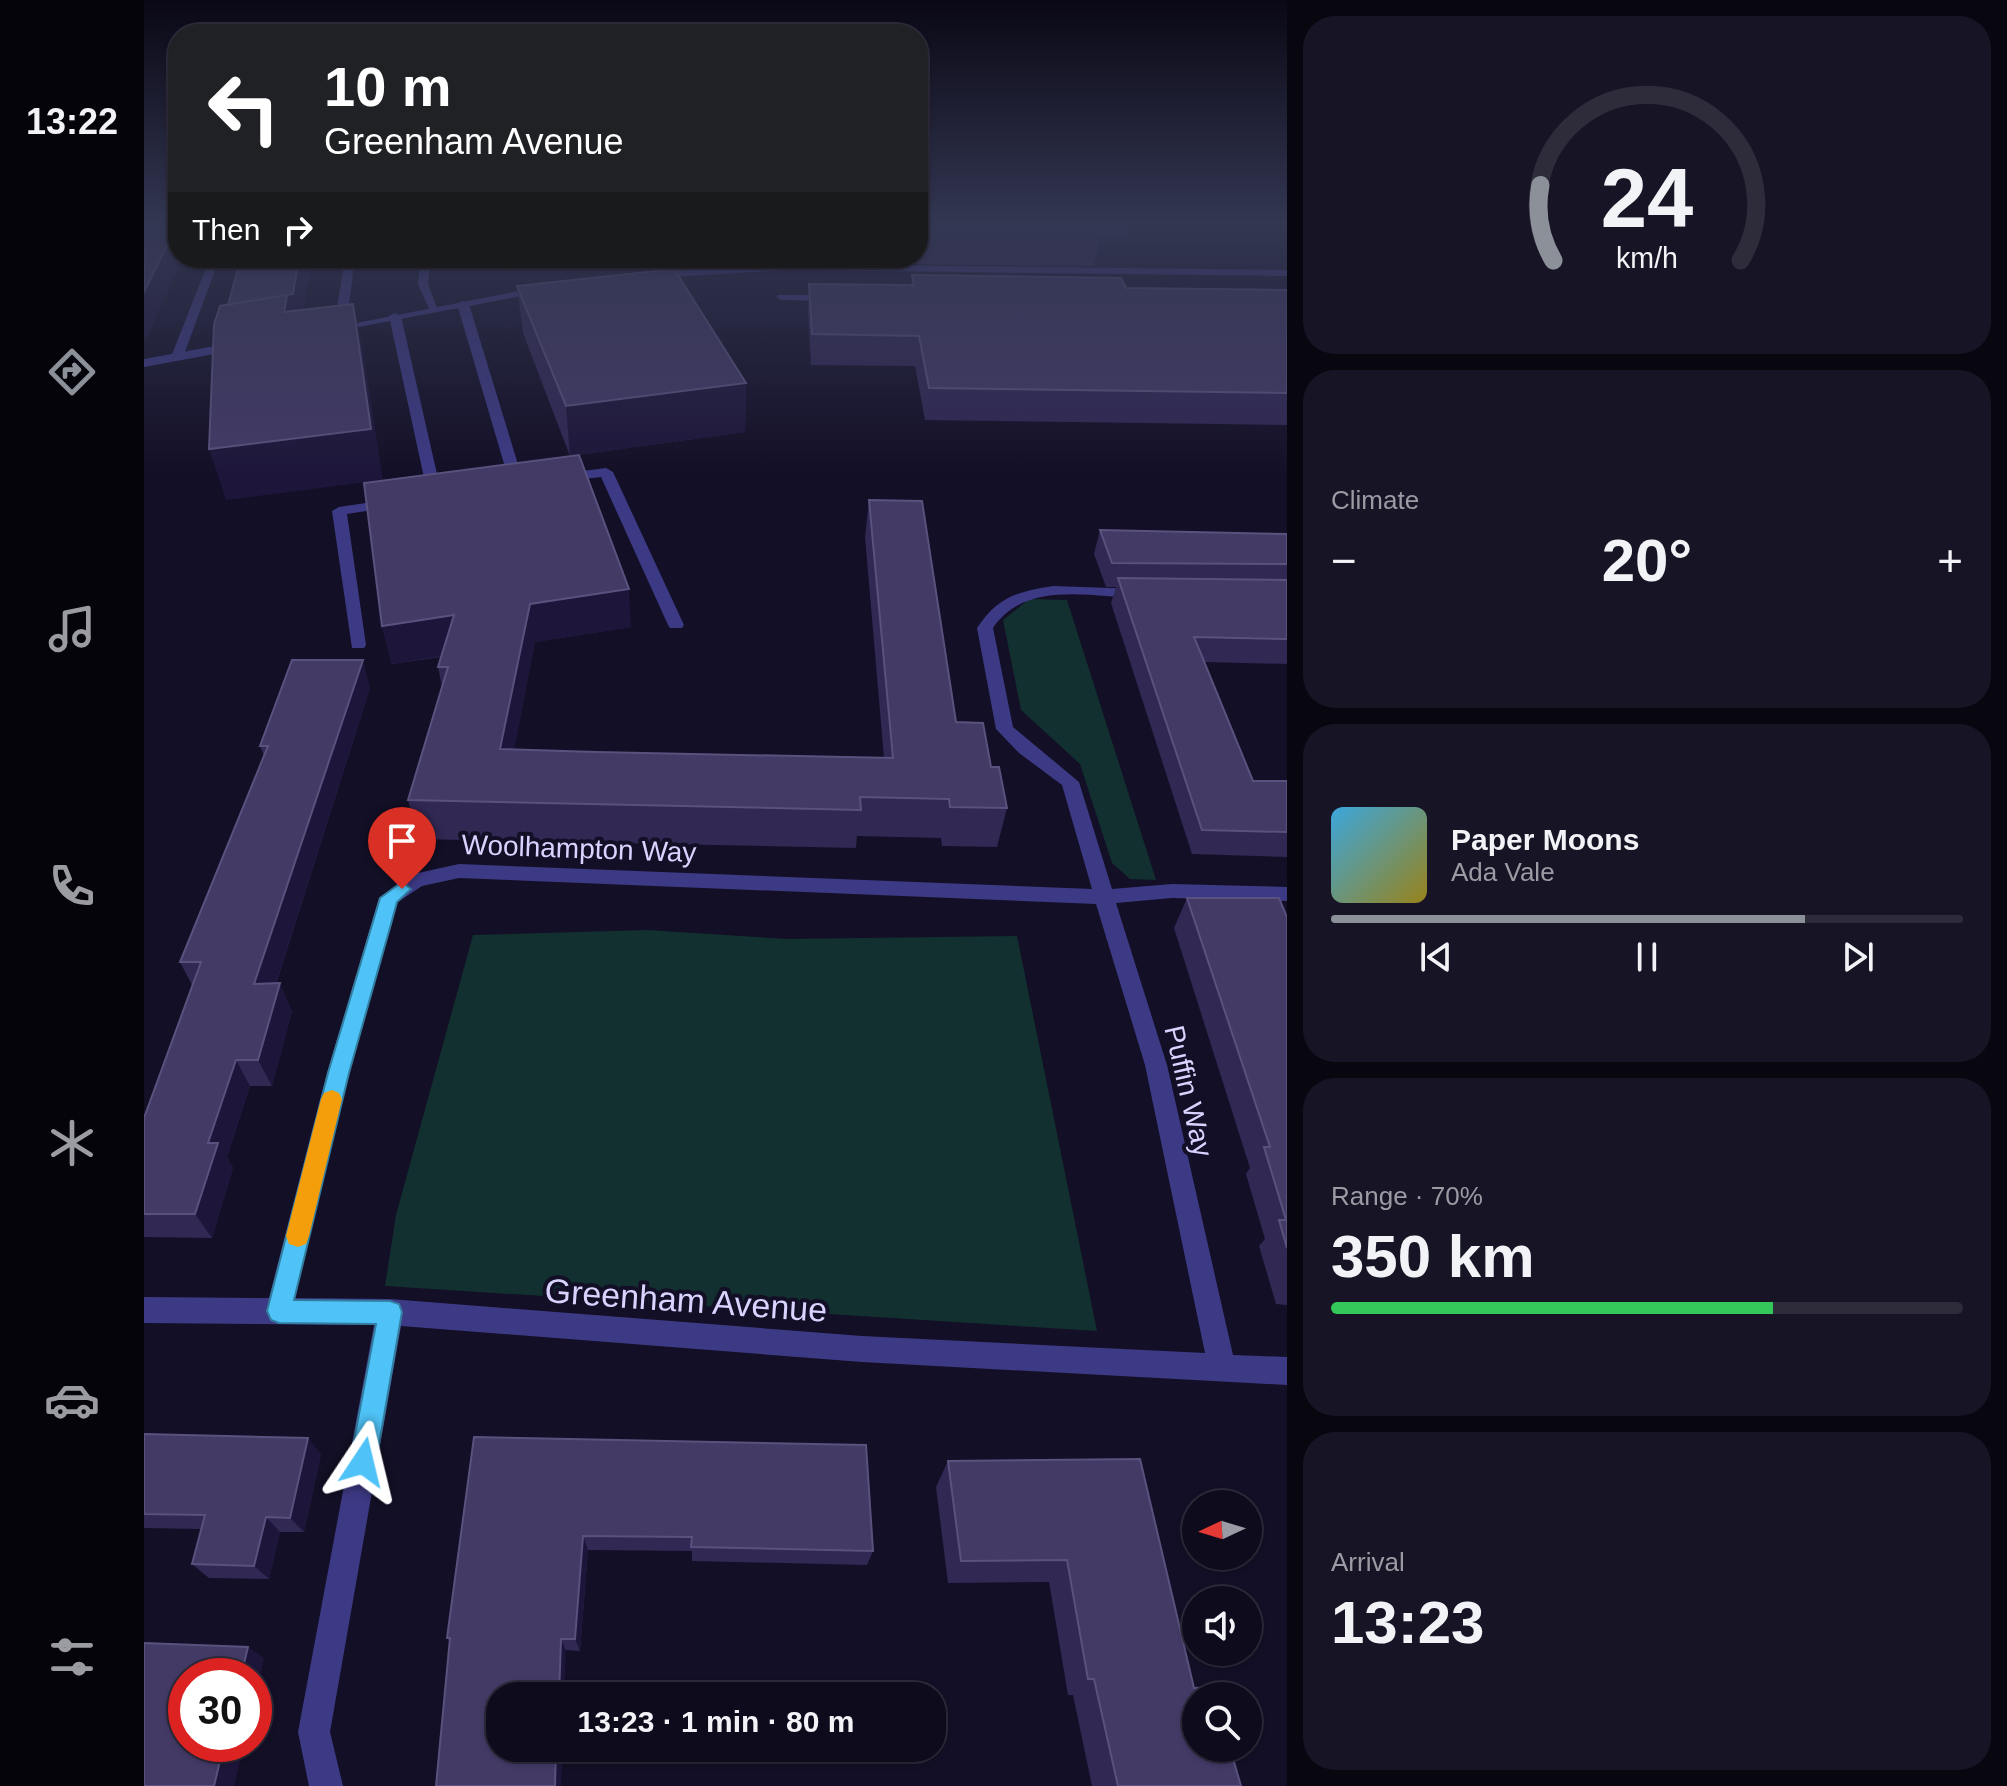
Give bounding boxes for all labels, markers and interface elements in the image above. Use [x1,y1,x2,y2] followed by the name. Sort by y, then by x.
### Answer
[324,55,452,118] text: 10 m
[192,56,296,160] icon: left
[26,101,118,142] text: 13:22
[324,121,624,162] text: Greenham Avenue
[1601,152,1693,245] text: 24
[276,208,320,252] icon: right
[192,213,260,246] text: Then
[1616,242,1678,274] text: km/h
[44,344,100,400] icon: directions
[1331,485,1419,515] text: Climate
[1602,527,1692,594] text: 20°
[1331,536,1357,585] text: −
[1937,536,1963,585] text: +
[44,601,100,657] icon: music
[368,807,436,889] pin
[380,819,424,863] icon: arrive
[1451,823,1639,856] text: Paper Moons
[461,829,697,868] street label: Woolhampton Way
[1451,857,1555,887] text: Ada Vale
[44,858,100,914] icon: phone
[1414,935,1458,979] icon: previous
[1625,935,1669,979] icon: pause
[1836,935,1880,979] icon: next
[1158,1022,1219,1160] street label: Puffin Way
[44,1115,100,1171] icon: climate
[1331,1181,1483,1211] text: Range · 70%
[1331,1223,1535,1290] text: 350 km
[544,1271,828,1329] street label: Greenham Avenue
[44,1372,100,1428] icon: car
[321,1420,405,1504] position arrow
[1182,1490,1262,1570] north arrow
[1182,1490,1262,1762] map controls
[1331,1547,1405,1577] text: Arrival
[1182,1586,1262,1666] button: sound
[1331,1589,1484,1656] text: 13:23
[44,1629,100,1685] icon: filters
[168,1658,272,1762] speed limit sign: 30
[1182,1682,1262,1762] button: search
[578,1705,854,1738] text: 13:23 · 1 min · 80 m

